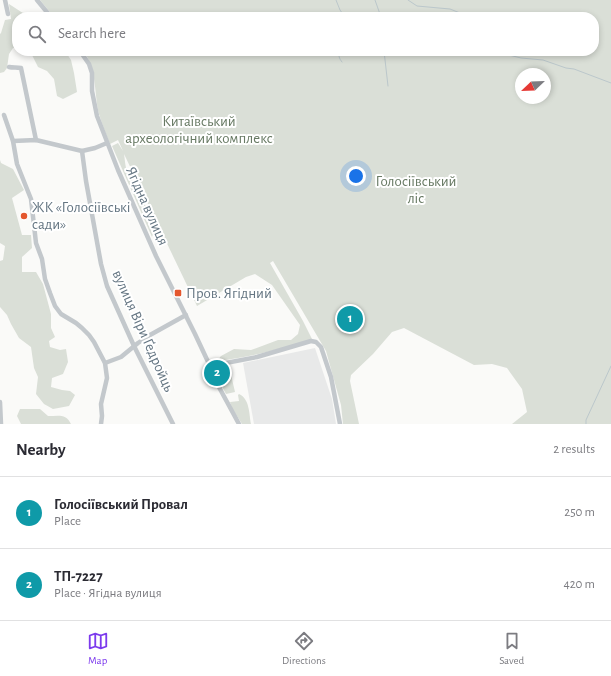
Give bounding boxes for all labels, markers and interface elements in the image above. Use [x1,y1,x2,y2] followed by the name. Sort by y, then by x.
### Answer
[12,12,599,56] search box
[26,23,48,45] icon: search
[58,26,126,41] text: Search here
[515,68,551,104] north arrow
[125,114,273,146] park label: Китаївський археологічний комплекс
[123,164,171,248] street label: Ягідна вулиця
[346,166,366,186] your location
[375,174,457,206] park label: Голосіївський ліс
[32,200,130,232] place label: ЖК «Голосіївські сади»
[19,211,29,221] marker: ЖК «Голосіївські сади»
[109,268,177,395] street label: вулиця Віри Ґедройць
[186,286,272,301] place label: Пров. Ягідний
[173,288,183,298] marker: Пров. Ягідний
[337,304,363,334] pin: 1
[204,358,230,388] pin: 2
[16,441,66,458] text: Nearby
[553,443,595,456] text: 2 results
[54,497,188,512] text: Голосіївський Провал
[27,506,31,519] text: 1
[564,506,595,519] text: 250 m
[54,515,81,528] text: Place
[54,569,103,584] text: ТП-7227
[26,578,32,591] text: 2
[563,578,595,591] text: 420 m
[54,587,162,600] text: Place · Ягідна вулиця
[87,630,109,667] tab: Map
[282,630,326,667] tab: Directions
[499,630,524,667] tab: Saved

